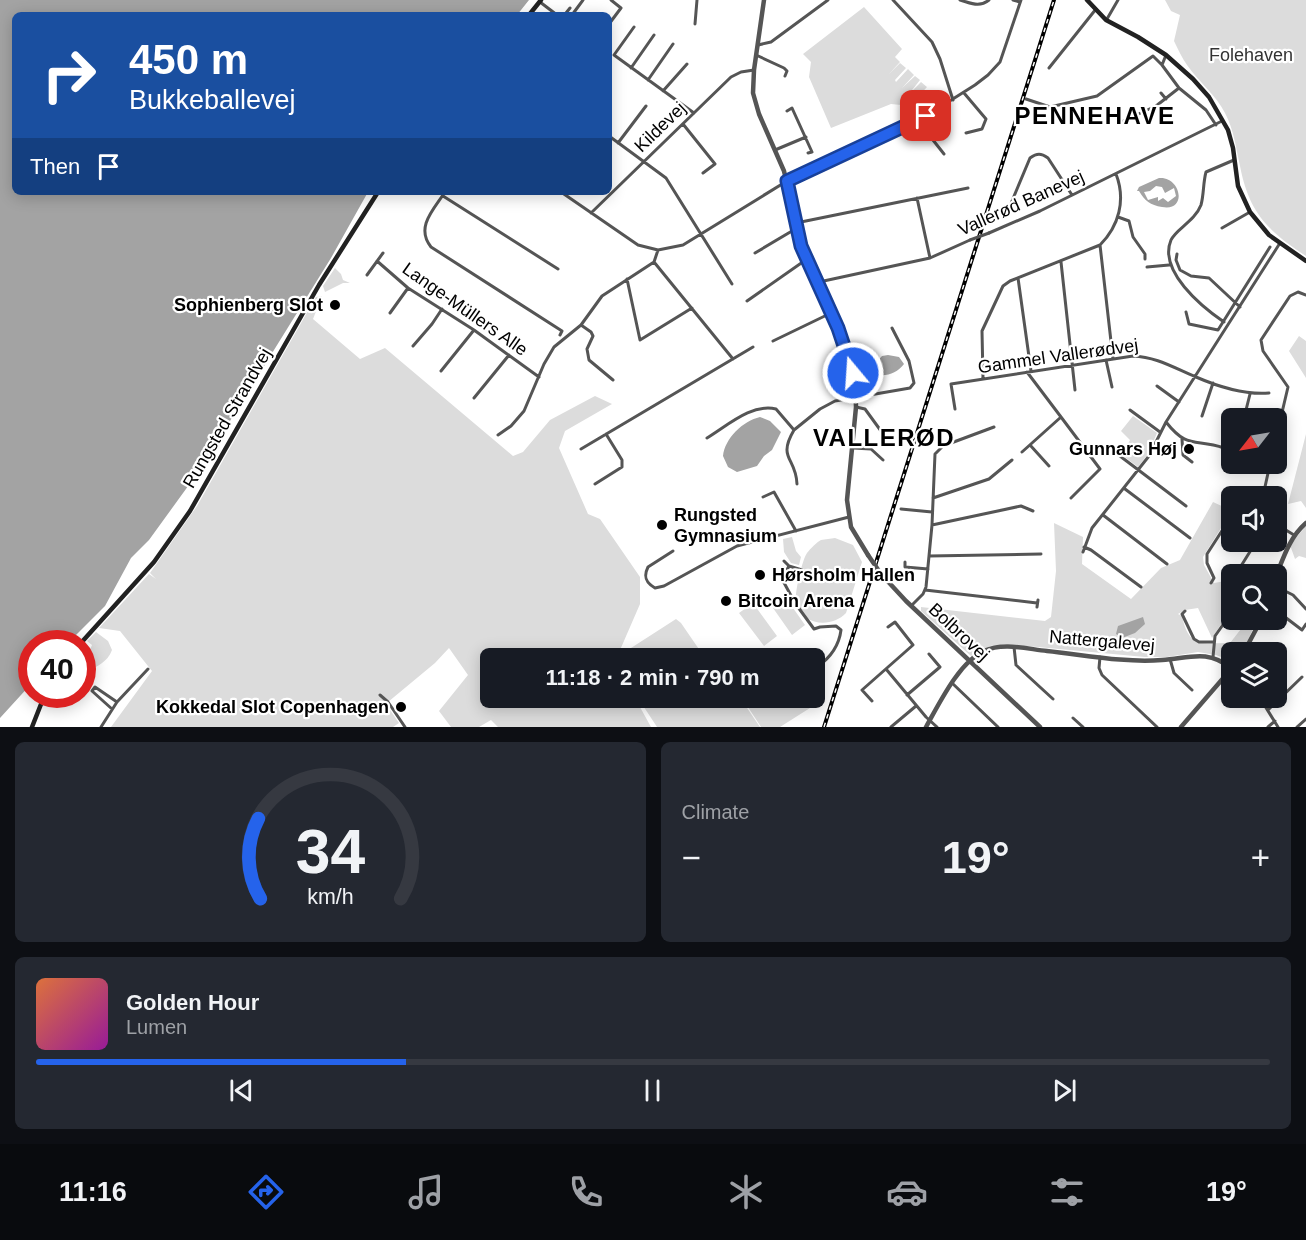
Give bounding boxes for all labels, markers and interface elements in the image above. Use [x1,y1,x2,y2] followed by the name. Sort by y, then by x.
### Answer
[30,36,108,114] icon: right
[129,36,248,83] text: 450 m
[1209,45,1293,65] park label: Folehaven
[129,85,296,115] text: Bukkeballevej
[900,90,951,141] pin
[630,98,690,156] street label: Kildevej
[909,99,942,132] icon: arrive
[1014,102,1176,129] district label: PENNEHAVE
[92,150,125,183] icon: arrive
[30,154,80,179] text: Then
[955,166,1087,240] street label: Vallerød Banevej
[399,258,531,360] street label: Lange-Müllers Alle
[174,295,323,315] place label: Sophienberg Slot
[328,298,342,312] marker: Sophienberg Slot
[977,335,1139,377] street label: Gammel Vallerødvej
[821,341,885,405] position arrow
[179,345,275,491] street label: Rungsted Strandvej
[1221,408,1287,474] north arrow
[1221,408,1287,708] map controls
[813,424,955,451] district label: VALLERØD
[1069,439,1177,459] place label: Gunnars Høj
[1182,442,1196,456] marker: Gunnars Høj
[1221,486,1287,552] button: sound
[674,505,777,546] place label: Rungsted Gymnasium
[655,518,669,532] marker: Rungsted Gymnasium
[1221,564,1287,630] button: search
[772,565,915,585] place label: Hørsholm Hallen
[753,568,767,582] marker: Hørsholm Hallen
[738,591,855,611] place label: Bitcoin Arena
[719,594,733,608] marker: Bitcoin Arena
[925,599,993,665] street label: Bolbrovej
[1048,626,1156,656] street label: Nattergalevej
[18,630,96,708] speed limit sign: 40
[1221,642,1287,708] button: layers
[546,665,760,690] text: 11:18 · 2 min · 790 m
[156,697,389,717] place label: Kokkedal Slot Copenhagen
[394,700,408,714] marker: Kokkedal Slot Copenhagen
[682,801,749,823] text: Climate
[296,817,365,886] text: 34
[942,832,1010,883] text: 19°
[682,839,701,876] text: −
[1251,839,1270,876] text: +
[307,885,353,909] text: km/h
[126,990,259,1015] text: Golden Hour
[126,1016,187,1038] text: Lumen
[225,1074,258,1107] icon: previous
[636,1074,669,1107] icon: pause
[1048,1074,1081,1107] icon: next
[245,1171,287,1213] icon: directions
[405,1171,447,1213] icon: music
[565,1171,607,1213] icon: phone
[725,1171,767,1213] icon: climate
[886,1171,928,1213] icon: car
[1046,1171,1088,1213] icon: filters
[59,1177,127,1207] text: 11:16
[1206,1177,1247,1207] text: 19°

